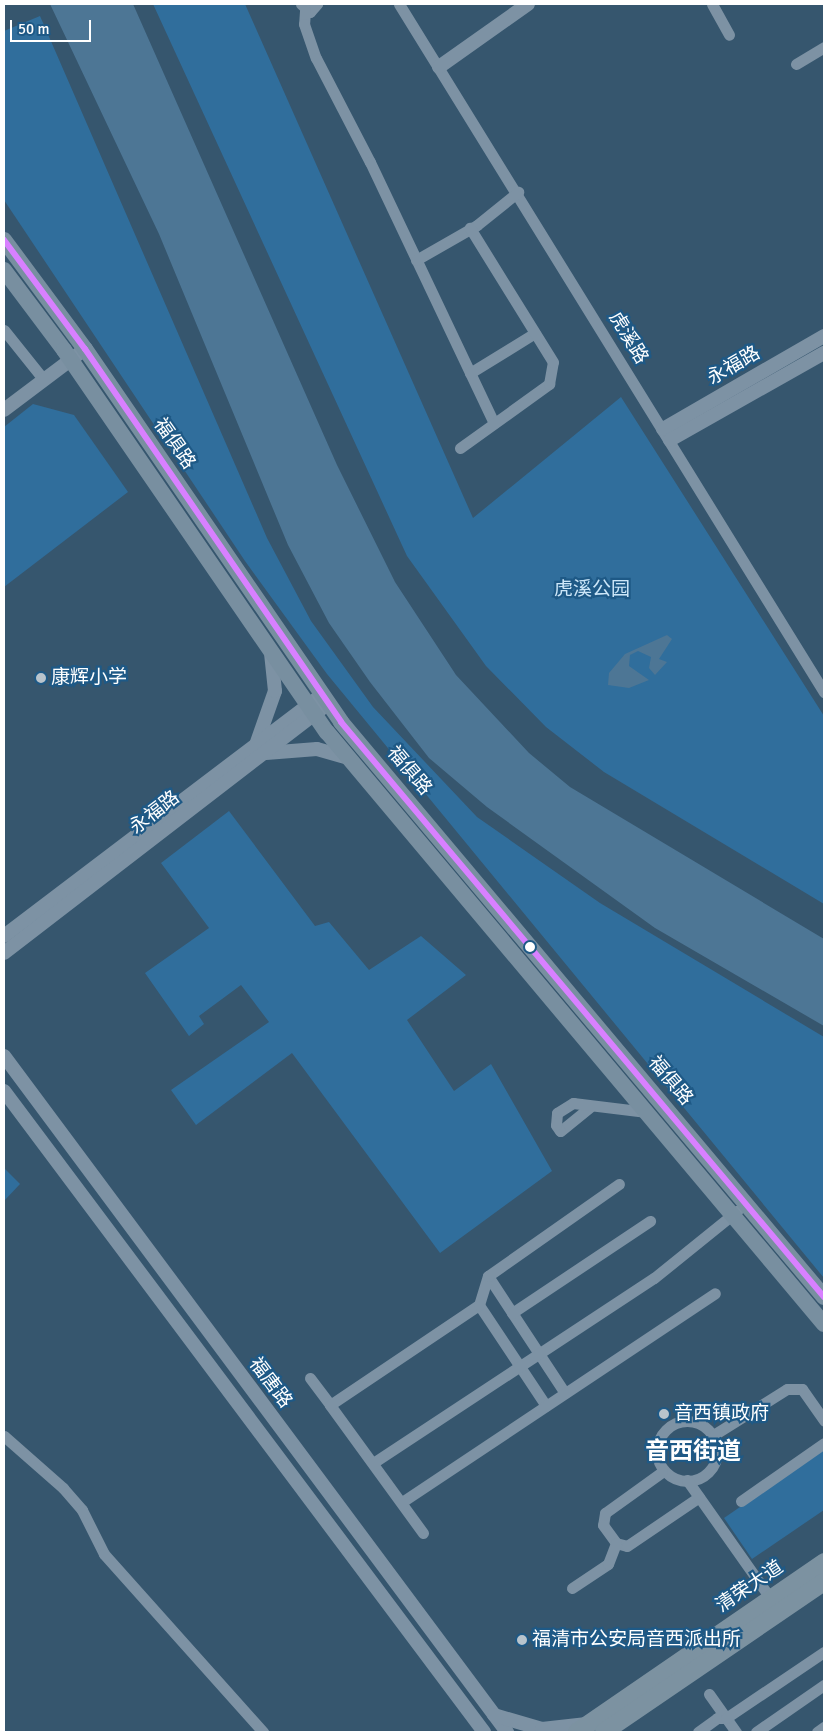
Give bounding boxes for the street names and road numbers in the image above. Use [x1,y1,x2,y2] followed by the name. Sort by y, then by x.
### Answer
[604,308,652,368] street label: 虎溪路
[704,342,764,390] street label: 永福路
[148,414,200,474] street label: 福俱路
[382,742,436,800] street label: 福俱路
[126,786,184,840] street label: 永福路
[643,1052,697,1110] street label: 福俱路
[244,1353,296,1413] street label: 福唐路
[712,1556,788,1618] street label: 清荣大道

